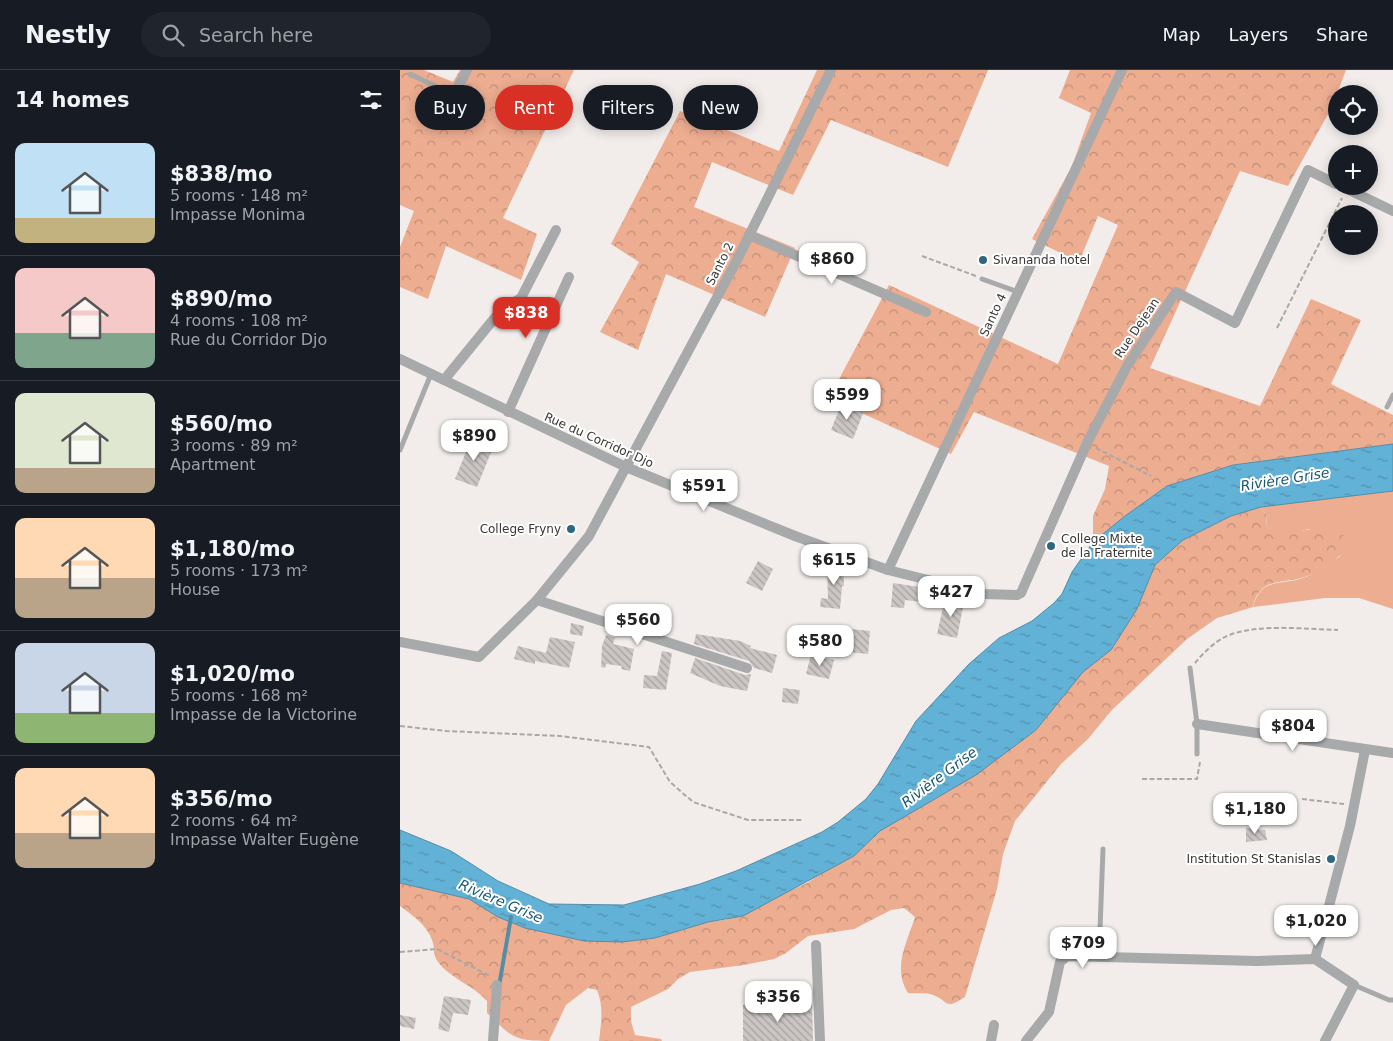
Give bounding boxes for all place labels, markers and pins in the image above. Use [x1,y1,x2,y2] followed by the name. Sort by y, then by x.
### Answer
[802,242,862,285] pin: $860
[993,253,1090,267] place label: Sivananda hotel
[977,254,989,266] marker: Sivananda hotel
[496,296,556,339] pin: $838
[817,378,877,421] pin: $599
[444,420,504,462] pin: $890
[674,470,734,512] pin: $591
[480,522,561,536] place label: College Fryny
[565,523,577,535] marker: College Fryny
[1061,532,1152,560] place label: College Mixte de la Fraternite
[1045,540,1057,552] marker: College Mixte de la Fraternite
[804,544,864,586] pin: $615
[921,576,981,618] pin: $427
[608,604,668,646] pin: $560
[790,624,850,667] pin: $580
[1263,710,1323,752] pin: $804
[1214,792,1296,835] pin: $1,180
[1187,852,1321,866] place label: Institution St Stanislas
[1325,853,1337,865] marker: Institution St Stanislas
[1275,904,1357,947] pin: $1,020
[1053,926,1113,969] pin: $709
[748,980,808,1023] pin: $356

